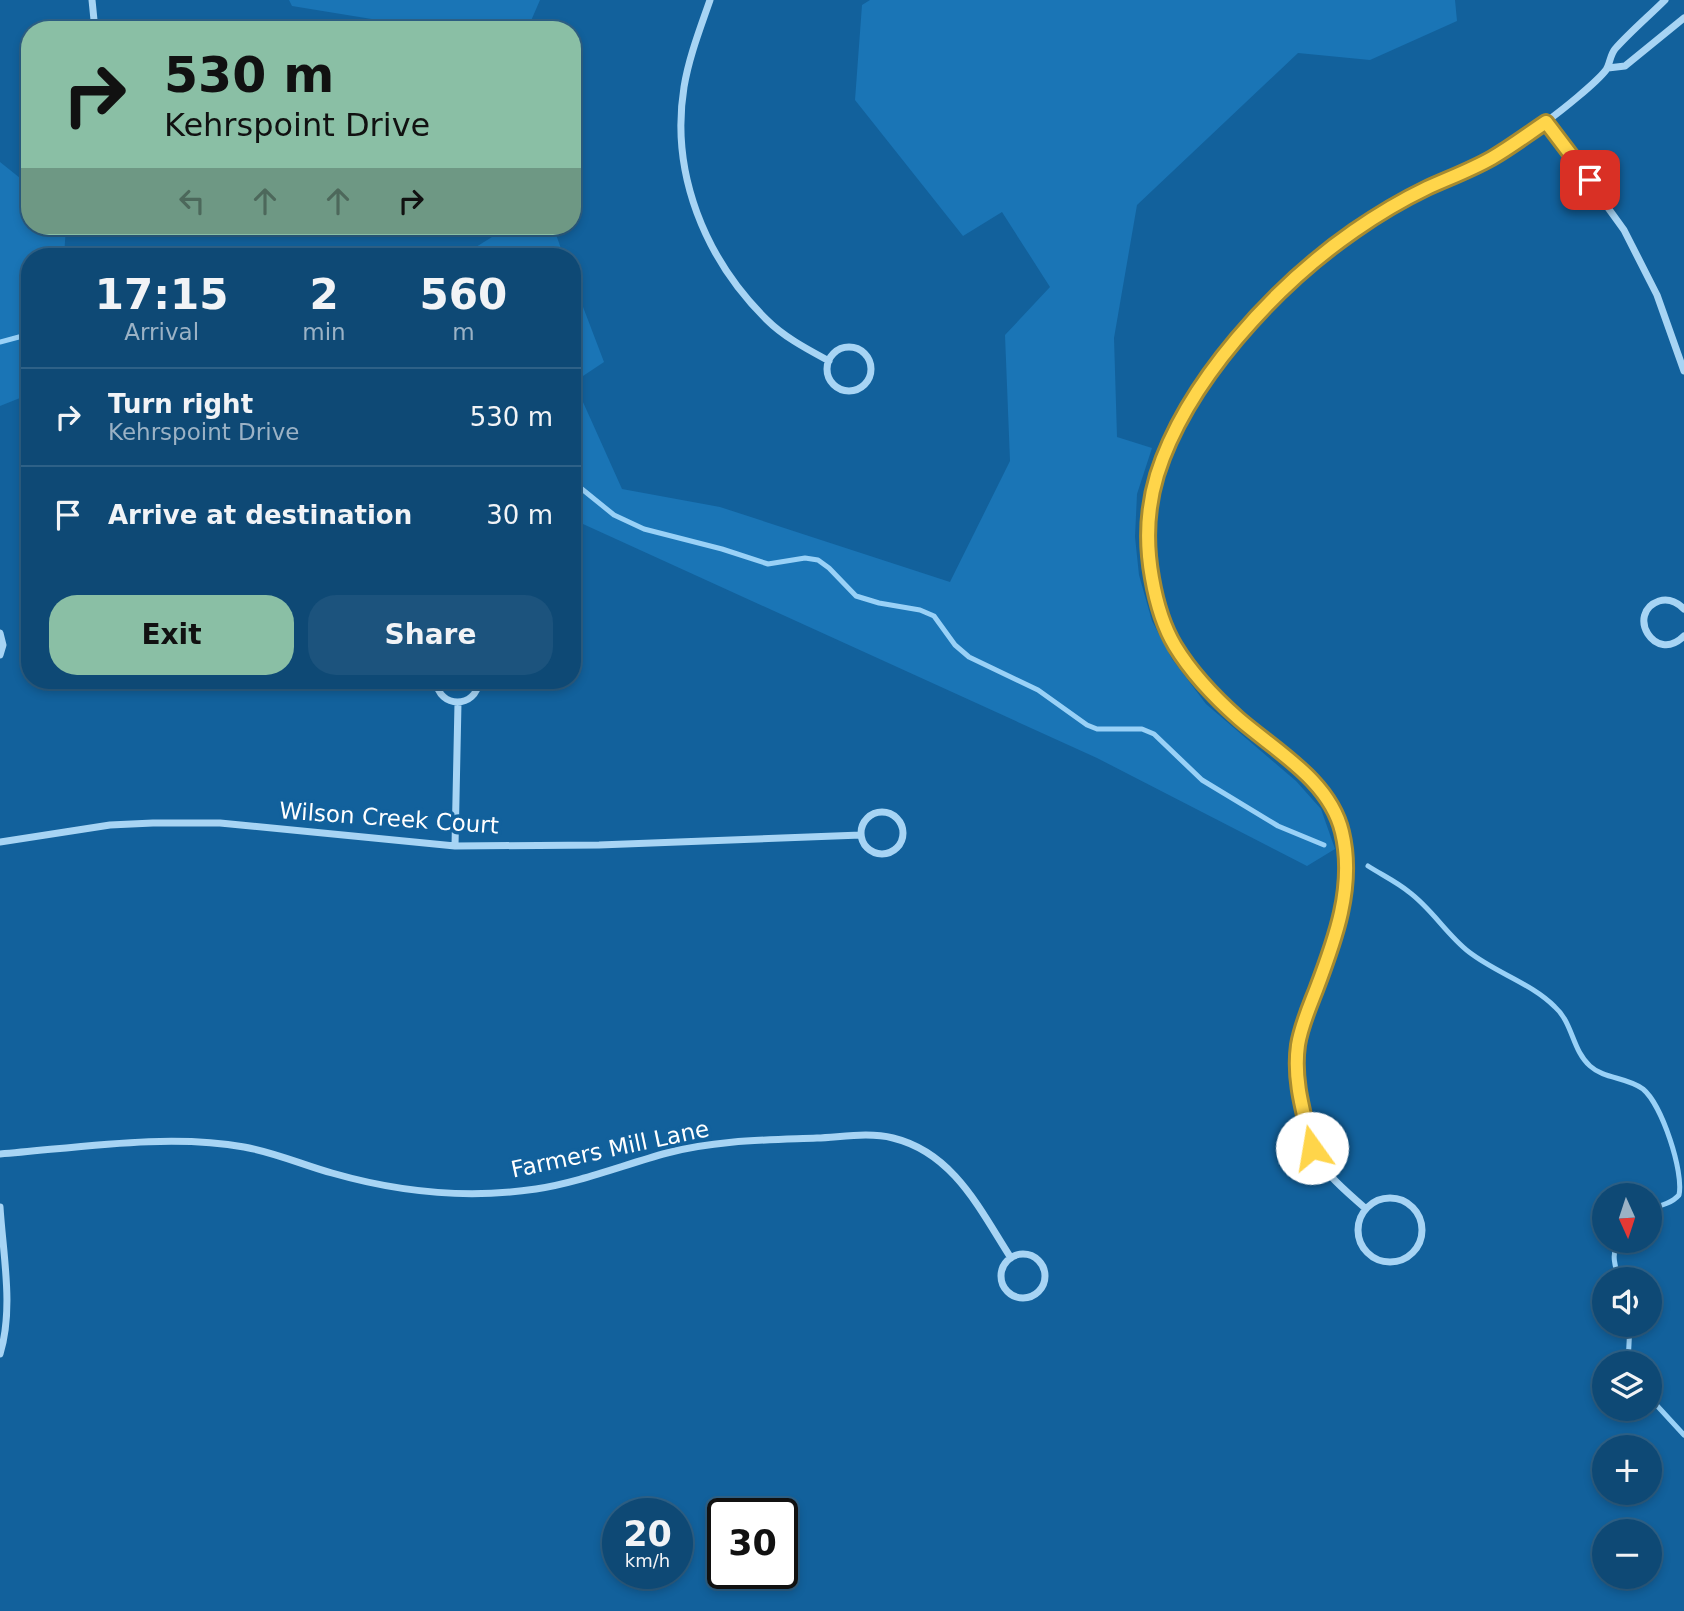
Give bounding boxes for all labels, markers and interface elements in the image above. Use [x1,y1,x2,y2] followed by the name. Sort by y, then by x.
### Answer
[164,47,334,104] text: 530 m
[49,49,140,140] icon: right
[164,106,430,144] text: Kehrspoint Drive
[1560,150,1620,210] pin
[1571,161,1609,199] icon: arrive
[173,182,211,220] icon: left
[246,182,284,220] icon: ahead
[319,182,357,220] icon: ahead
[392,182,430,220] icon: right
[95,270,229,319] text: 17:15
[309,270,339,319] text: 2
[420,270,507,319] text: 560
[124,319,199,345] text: Arrival
[302,319,346,345] text: min
[452,319,475,345] text: m
[108,389,253,419] text: Turn right
[49,398,87,436] icon: right
[470,402,553,432] text: 530 m
[108,419,299,445] text: Kehrspoint Drive
[49,496,87,534] icon: arrive
[108,500,412,530] text: Arrive at destination
[486,500,553,530] text: 30 m
[49,595,294,675] button: Exit
[308,595,553,675] button: Share
[278,797,500,839] street label: Wilson Creek Court
[1275,1111,1349,1185] position arrow
[509,1115,711,1183] street label: Farmers Mill Lane
[1592,1183,1662,1253] north arrow
[1592,1183,1662,1589] map controls
[1592,1267,1662,1337] button: sound
[1592,1351,1662,1421] button: layers
[1592,1435,1662,1505] button: +
[707,1498,798,1589] speed limit sign: 30
[623,1514,672,1554] text: 20
[1592,1519,1662,1589] button: −
[625,1550,670,1571] text: km/h

